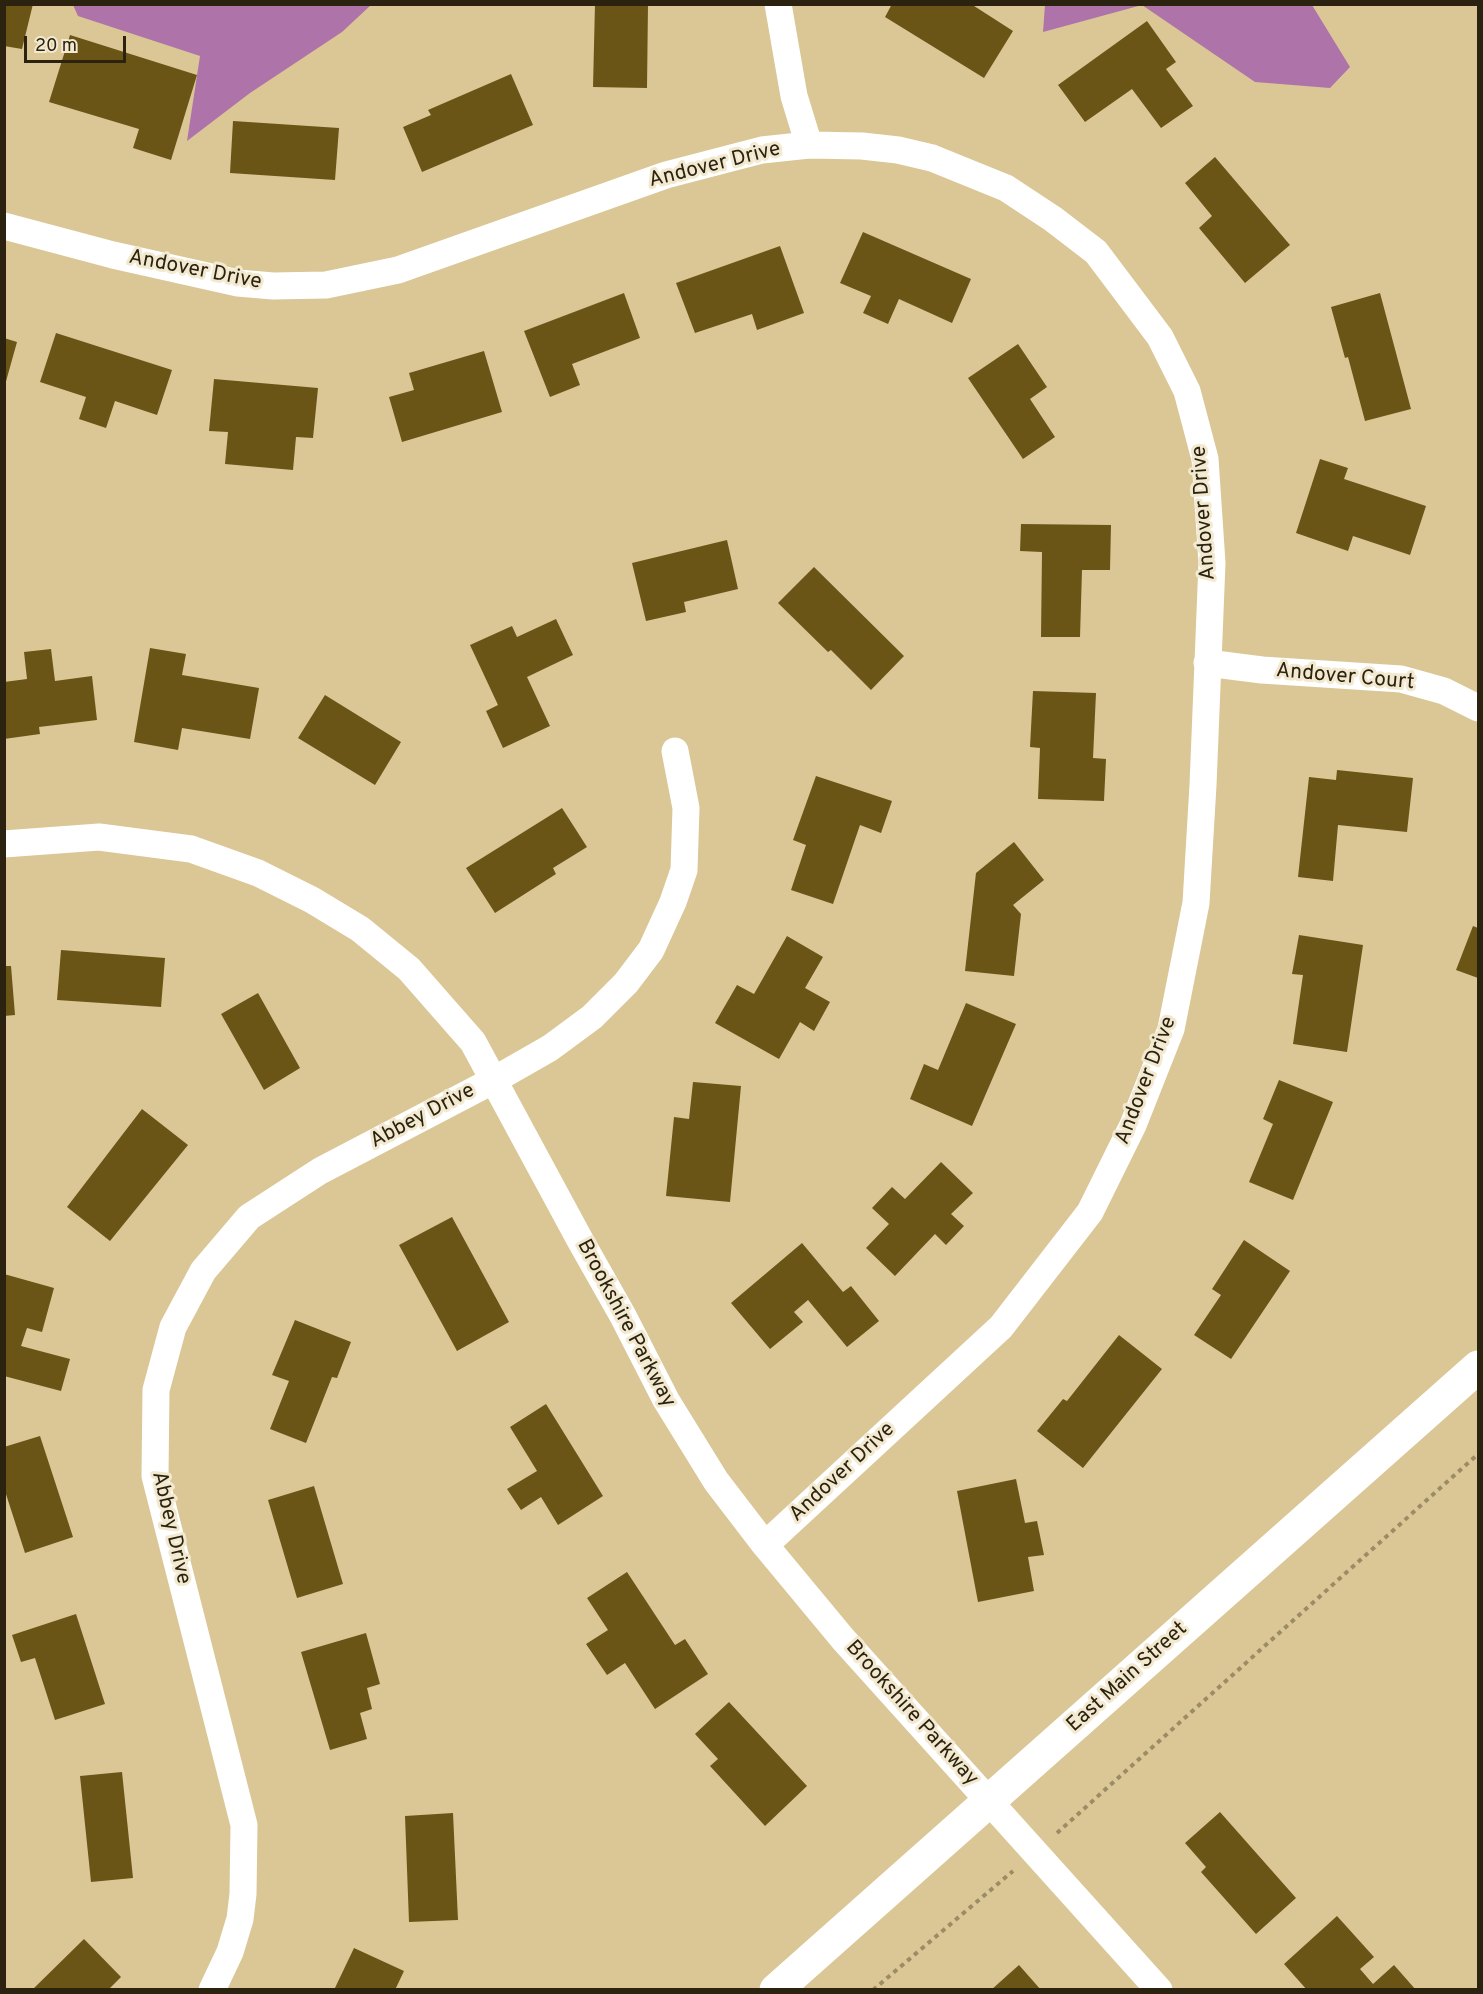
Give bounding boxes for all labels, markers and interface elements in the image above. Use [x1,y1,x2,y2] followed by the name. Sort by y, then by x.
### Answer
[27,24,129,62] scale bar
[35,35,77,58] text: 20 m
[647,137,783,195] street label: Andover Drive
[126,246,264,296] street label: Andover Drive
[1188,445,1222,581] street label: Andover Drive
[1275,659,1415,697] street label: Andover Court
[1111,1014,1183,1148] street label: Andover Drive
[366,1079,480,1155] street label: Abbey Drive
[570,1236,680,1412] street label: Brookshire Parkway
[785,1418,901,1528] street label: Andover Drive
[145,1469,195,1587] street label: Abbey Drive
[1063,1617,1193,1739] street label: East Main Street
[839,1636,983,1792] street label: Brookshire Parkway

